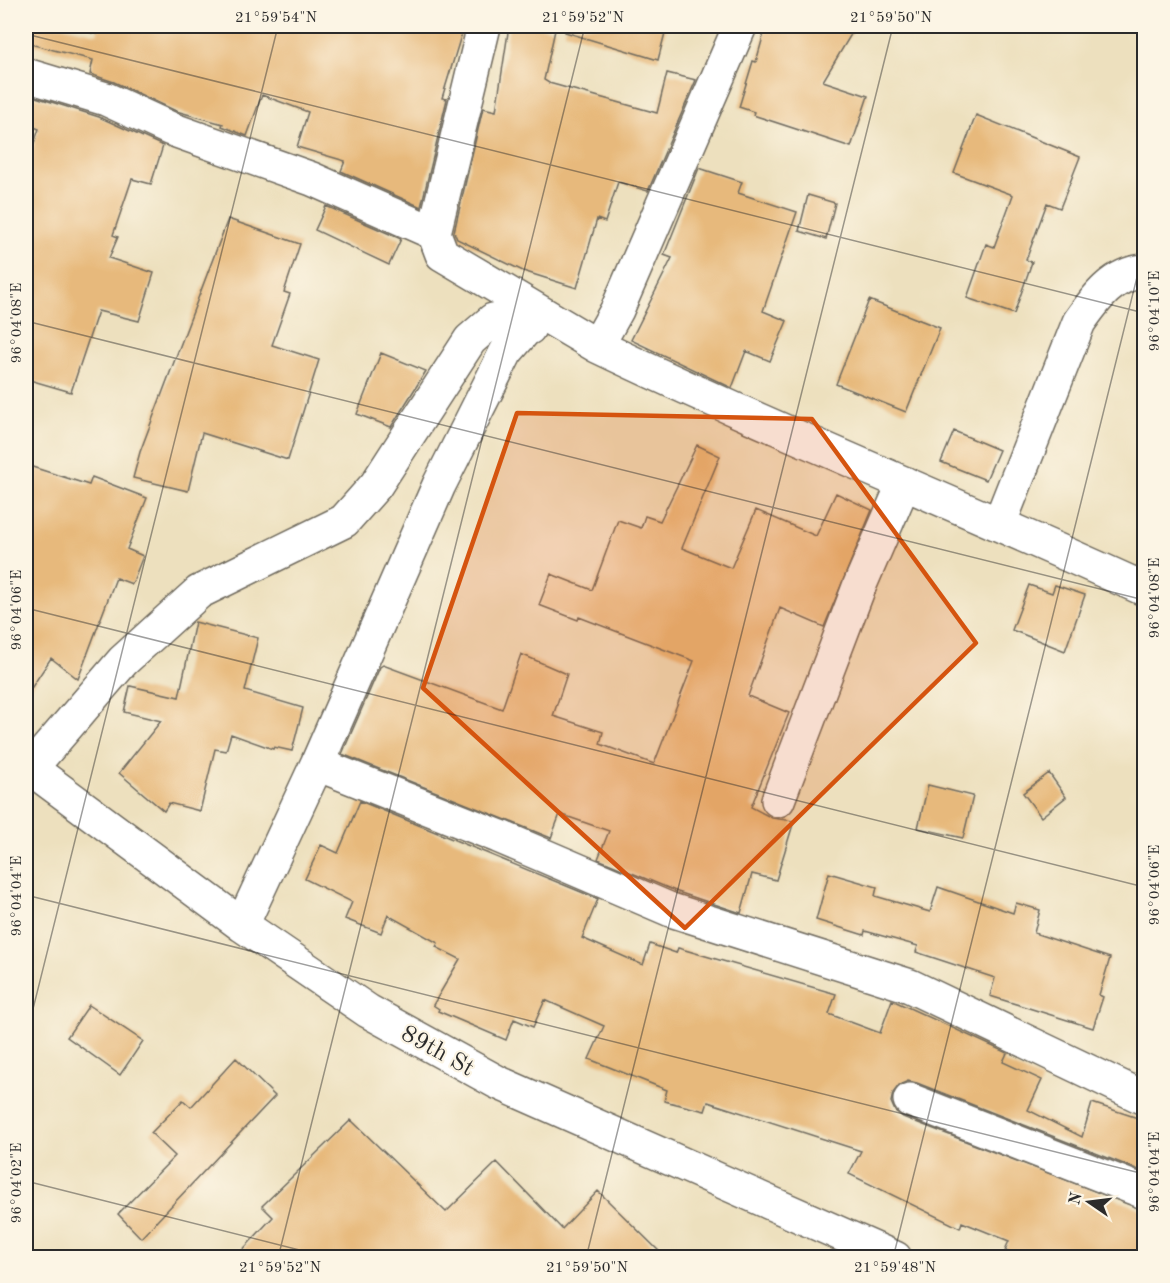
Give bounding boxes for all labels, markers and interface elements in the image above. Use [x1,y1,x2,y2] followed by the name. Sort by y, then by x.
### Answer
[235,11,317,26] text: 21°59'54"N
[542,11,624,26] text: 21°59'52"N
[850,11,932,26] text: 21°59'50"N
[1148,271,1163,351] text: 96°04'10"E
[10,283,25,363] text: 96°04'08"E
[1148,558,1163,638] text: 96°04'08"E
[10,570,25,650] text: 96°04'06"E
[1148,845,1163,925] text: 96°04'06"E
[10,856,25,936] text: 96°04'04"E
[397,1022,478,1081] street label: 89th St
[1148,1132,1163,1212] text: 96°04'04"E
[10,1143,25,1223] text: 96°04'02"E
[1059,1172,1119,1232] north arrow
[1067,1190,1086,1207] text: N
[239,1261,321,1276] text: 21°59'52"N
[546,1261,628,1276] text: 21°59'50"N
[854,1261,936,1276] text: 21°59'48"N

